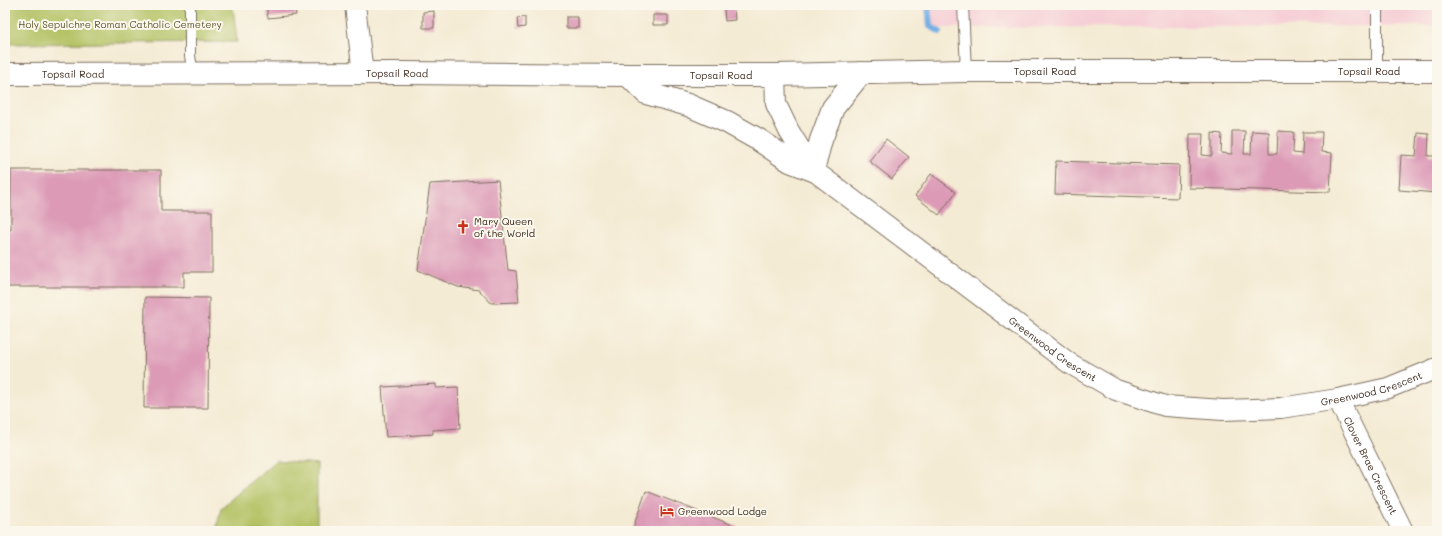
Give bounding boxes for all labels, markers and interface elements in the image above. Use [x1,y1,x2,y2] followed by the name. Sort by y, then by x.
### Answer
[18,17,222,31] park label: Holy Sepulchre Roman Catholic Cemetery
[1014,64,1076,78] street label: Topsail Road
[1338,64,1400,78] street label: Topsail Road
[366,66,428,80] street label: Topsail Road
[42,67,104,81] street label: Topsail Road
[690,68,752,82] street label: Topsail Road
[474,214,535,240] place label: Mary Queen of the World
[455,219,471,235] church icon: Mary Queen of the World
[1006,313,1099,385] street label: Greenwood Crescent
[1320,368,1424,409] street label: Greenwood Crescent
[1341,414,1401,517] street label: Clover Brae Crescent
[659,503,675,519] hotel icon: Greenwood Lodge
[678,504,767,518] place label: Greenwood Lodge

